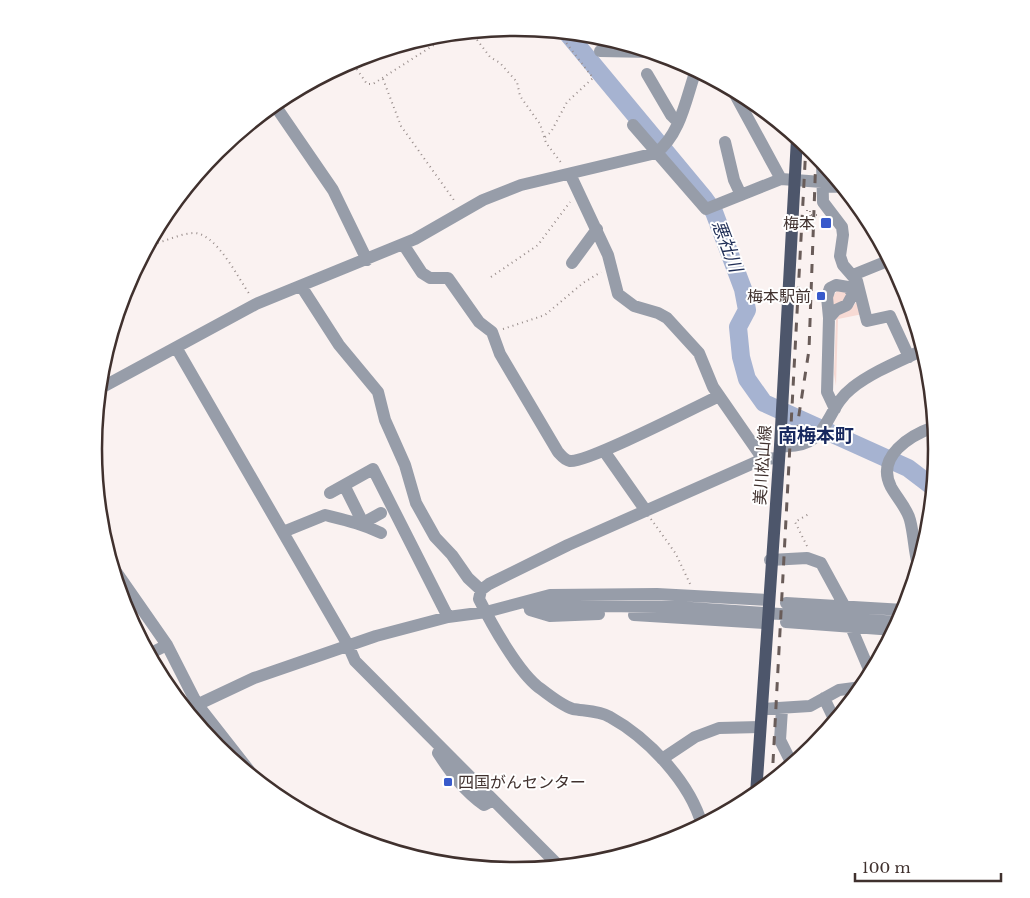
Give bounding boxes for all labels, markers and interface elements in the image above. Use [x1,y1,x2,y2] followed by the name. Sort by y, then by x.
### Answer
[783,213,815,233] place label: 梅本
[819,216,833,230] marker: 梅本
[707,217,748,277] water label: 悪社川
[747,286,811,306] place label: 梅本駅前
[815,290,827,302] marker: 梅本駅前
[749,424,775,506] street label: 美川松山線
[778,424,854,447] district label: 南梅本町
[458,772,586,792] place label: 四国がんセンター
[442,776,454,788] marker: 四国がんセンター
[855,850,1001,882] scale bar
[862,858,911,877] text: 100 m

